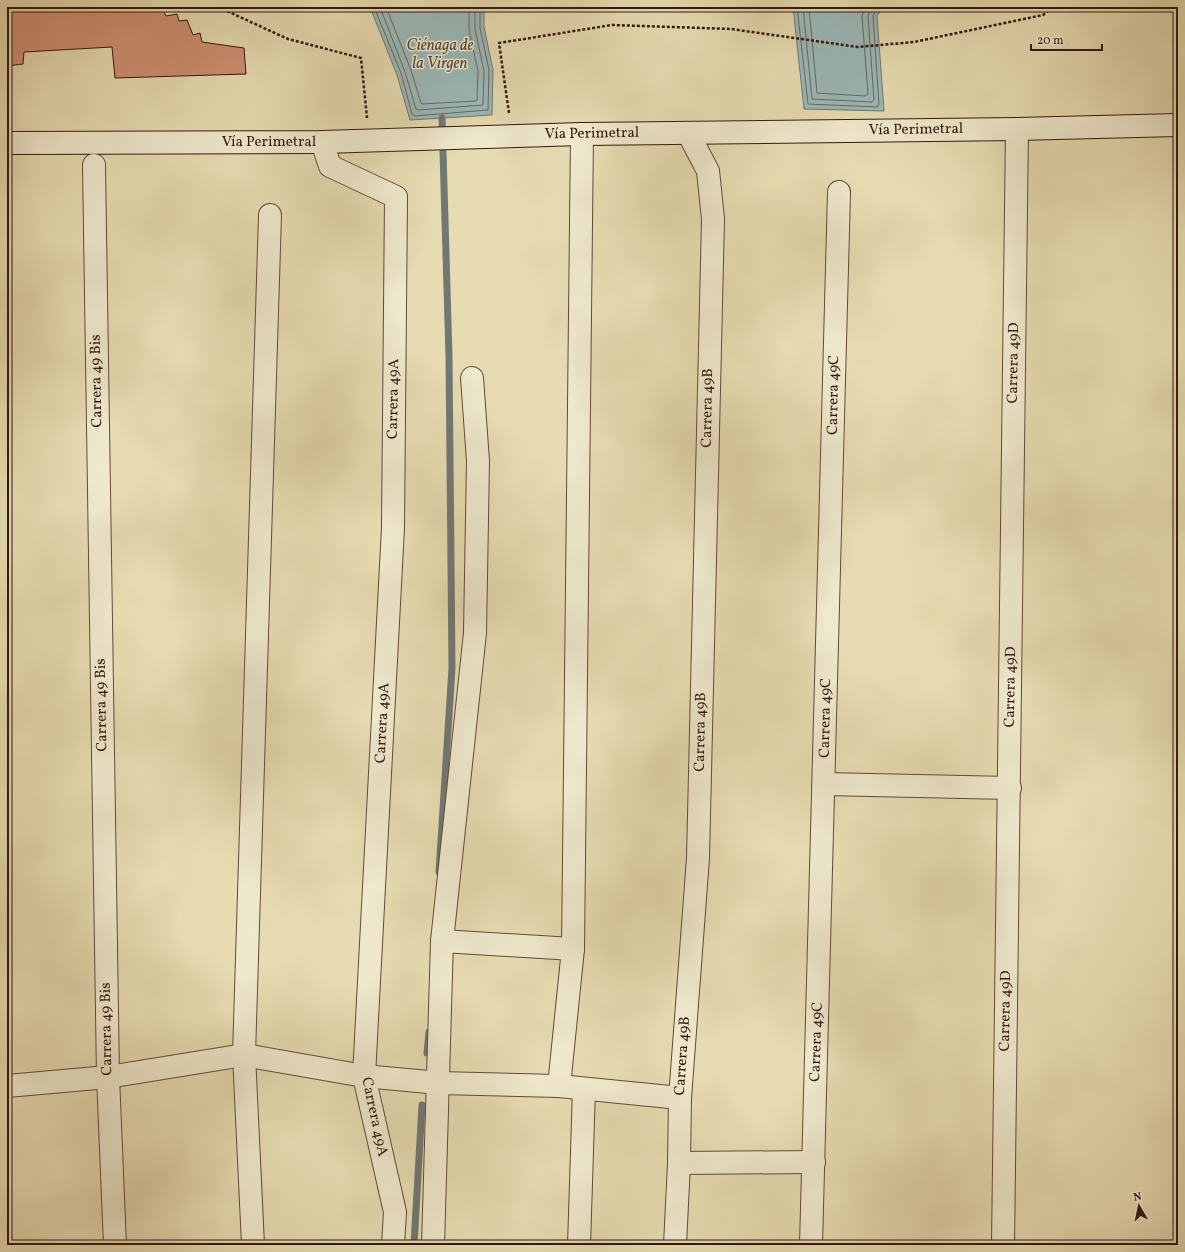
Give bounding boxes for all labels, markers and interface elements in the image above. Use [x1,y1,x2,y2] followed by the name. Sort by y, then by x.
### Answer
[1031,26,1102,52] scale bar
[1037,33,1064,49] text: 20 m
[407,35,474,75] water label: Ciénaga de la Virgen
[869,119,963,141] street label: Vía Perimetral
[545,123,639,145] street label: Vía Perimetral
[222,132,316,153] street label: Vía Perimetral
[1003,322,1025,404] street label: Carrera 49D
[86,334,108,428] street label: Carrera 49 Bis
[823,355,845,435] street label: Carrera 49C
[383,358,405,439] street label: Carrera 49A
[697,368,719,448] street label: Carrera 49B
[1000,646,1022,728] street label: Carrera 49D
[91,658,113,752] street label: Carrera 49 Bis
[815,678,837,758] street label: Carrera 49C
[370,682,396,764] street label: Carrera 49A
[690,692,712,772] street label: Carrera 49B
[995,970,1017,1052] street label: Carrera 49D
[96,982,118,1076] street label: Carrera 49 Bis
[805,1002,829,1082] street label: Carrera 49C
[670,1016,696,1096] street label: Carrera 49B
[355,1075,393,1159] street label: Carrera 49A
[1119,1186,1159,1226] north arrow
[1133,1190,1143,1206] text: N

